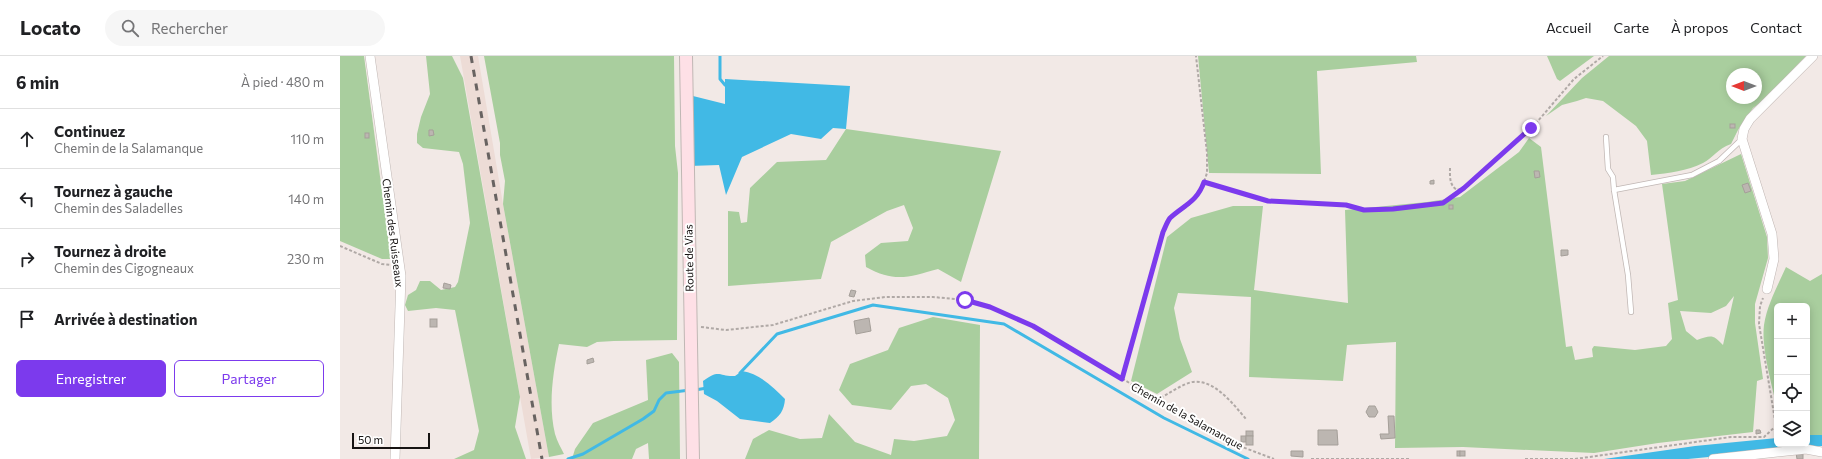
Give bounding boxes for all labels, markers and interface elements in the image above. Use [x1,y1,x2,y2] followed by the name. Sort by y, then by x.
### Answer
[105,10,385,46] search box
[20,16,81,39] text: Locato
[119,17,141,39] icon: search
[151,19,228,37] text: Rechercher
[1546,19,1592,36] text: Accueil
[1614,19,1649,36] text: Carte
[1671,19,1728,36] text: À propos
[1750,19,1802,36] text: Contact
[1726,68,1762,104] north arrow
[16,72,59,93] text: 6 min
[241,74,324,90] text: À pied · 480 m
[1522,119,1540,137] route end
[54,122,125,140] text: Continuez
[16,128,38,150] icon: ahead
[291,131,324,147] text: 110 m
[54,140,203,156] text: Chemin de la Salamanque
[380,178,407,288] street label: Chemin des Ruisseaux
[54,182,173,200] text: Tournez à gauche
[16,188,38,210] icon: left
[288,191,324,207] text: 140 m
[54,200,183,216] text: Chemin des Saladelles
[681,224,696,292] street label: Route de Vias
[54,242,166,260] text: Tournez à droite
[16,248,38,270] icon: right
[287,251,324,267] text: 230 m
[54,260,194,276] text: Chemin des Cigogneaux
[956,291,974,309] route start
[1774,303,1810,447] map controls
[1774,303,1810,339] button: +
[16,308,38,330] icon: arrive
[54,310,197,328] text: Arrivée à destination
[1774,339,1810,375] button: −
[16,360,166,397] button: Enregistrer
[174,360,324,397] button: Partager
[1774,375,1810,411] button: locate
[1129,379,1246,452] street label: Chemin de la Salamanque
[1774,411,1810,447] button: layers
[352,431,430,450] scale bar
[358,433,383,446] text: 50 m

